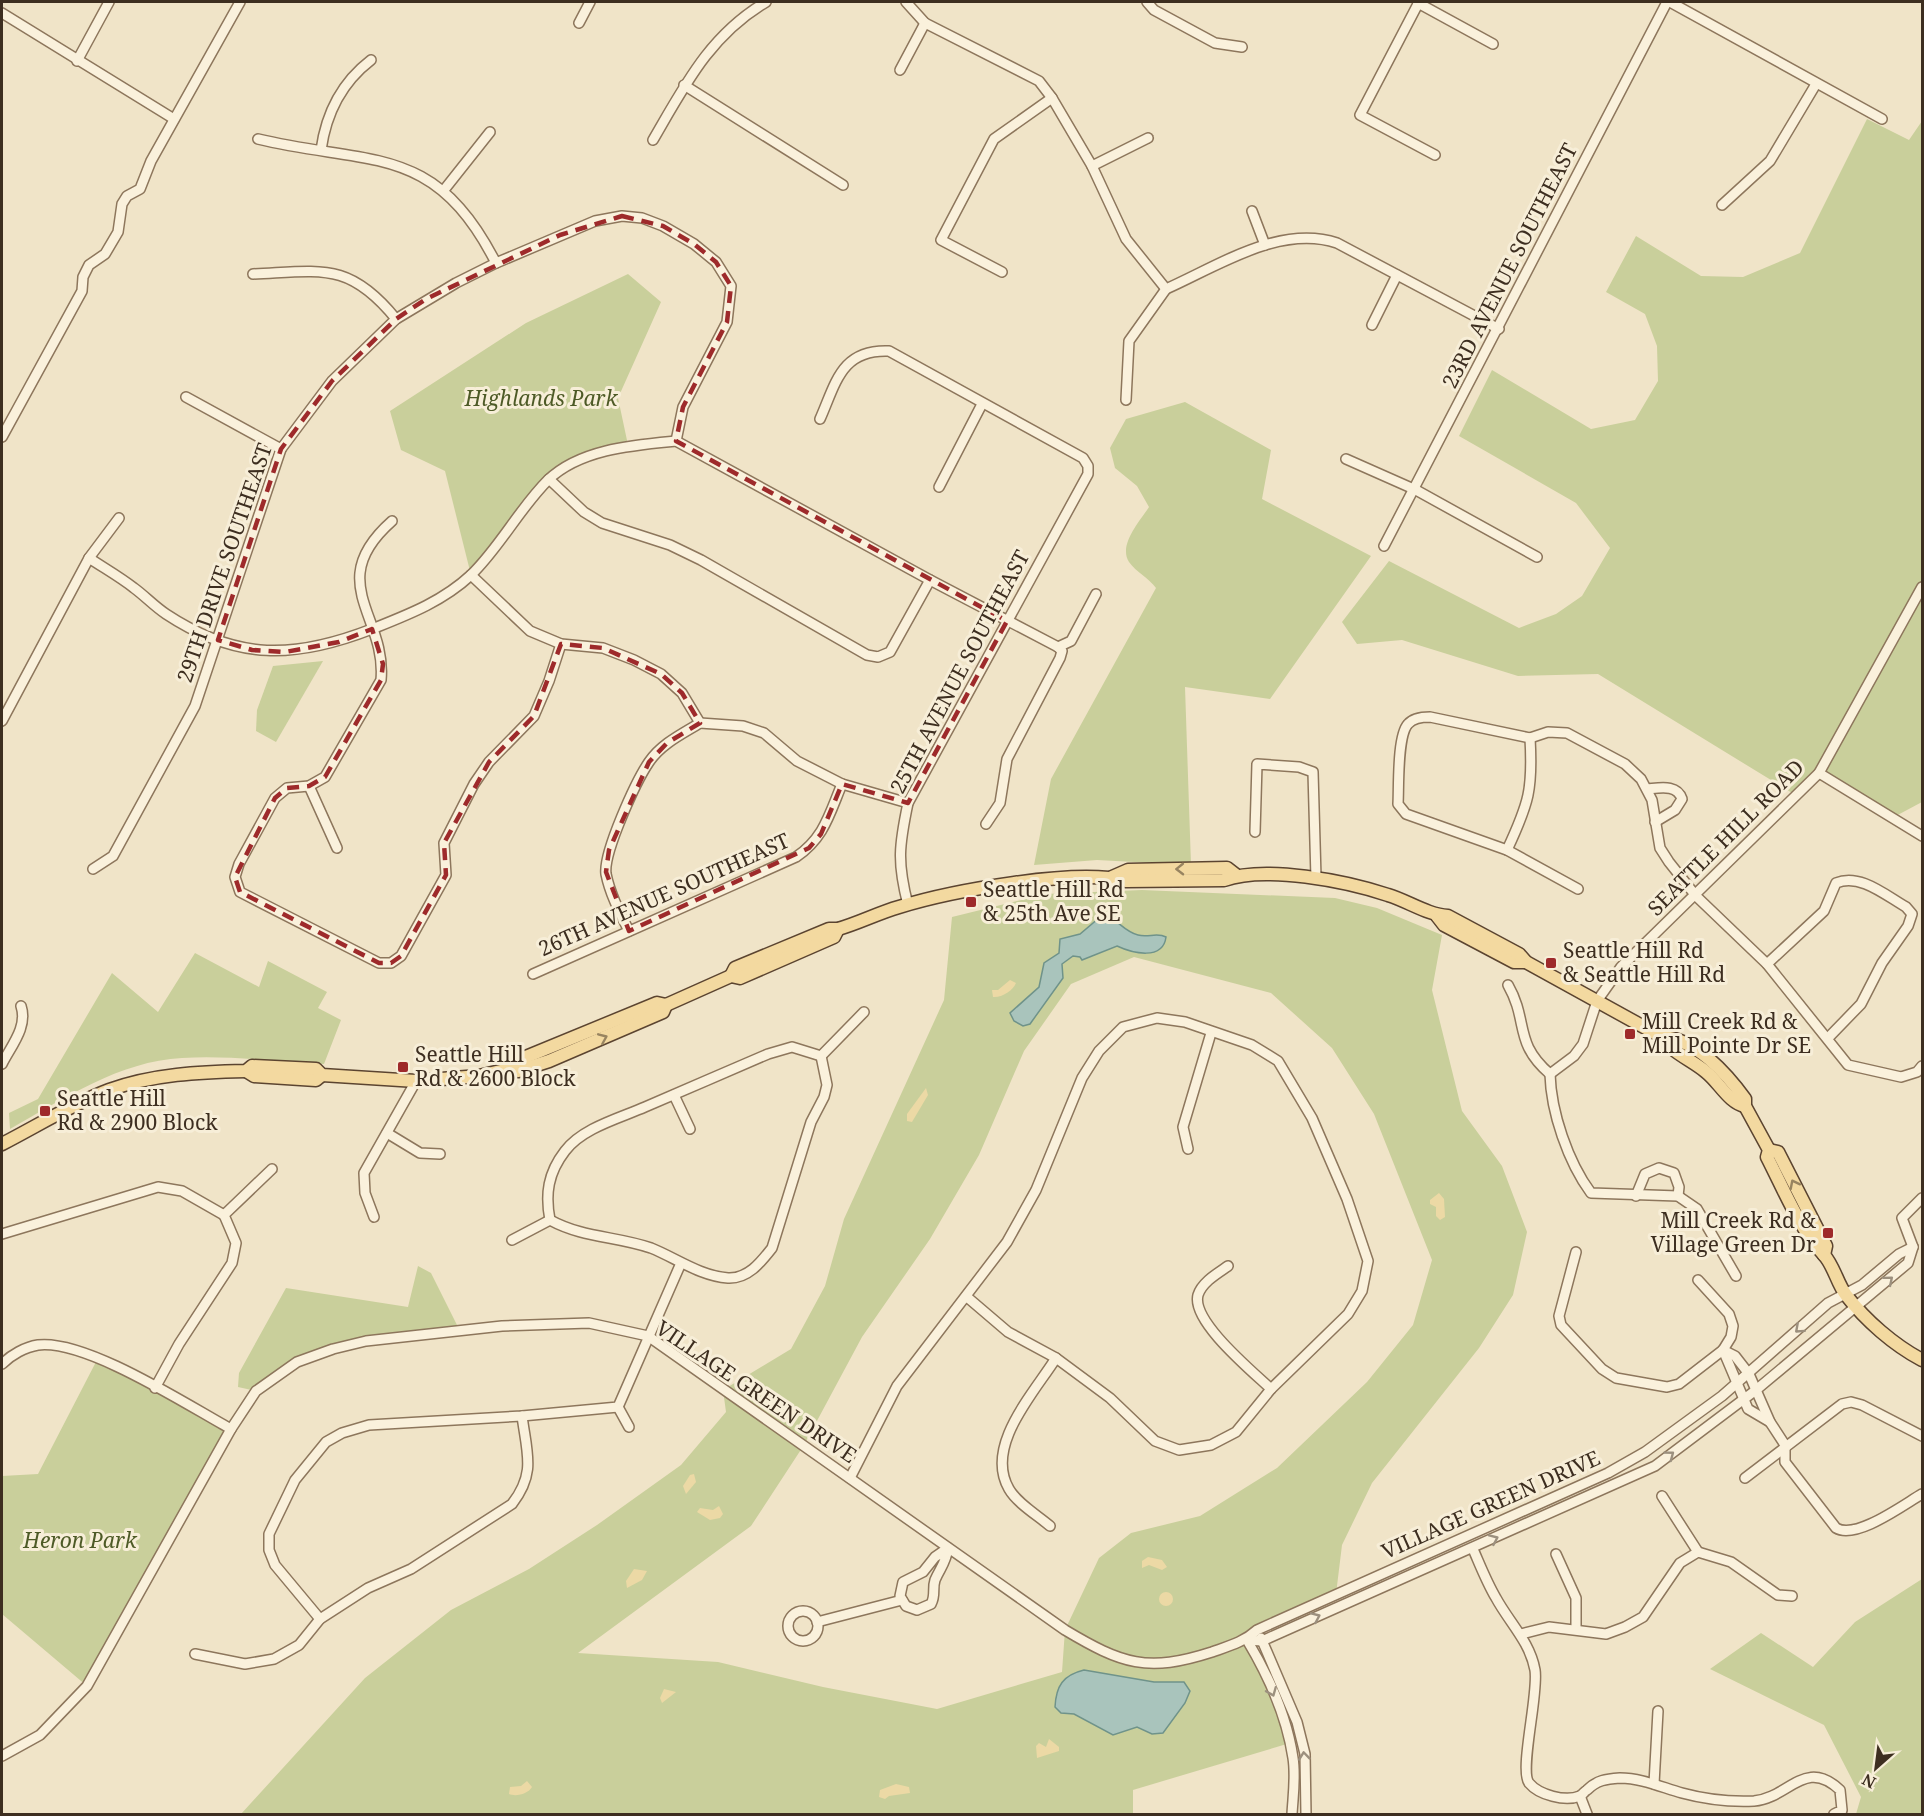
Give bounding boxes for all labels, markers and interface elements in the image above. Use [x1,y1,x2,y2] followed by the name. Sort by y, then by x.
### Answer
[1435,138,1583,393] street label: 23RD AVENUE SOUTHEAST
[464,384,618,412] park label: Highlands Park
[170,439,278,686] street label: 29TH DRIVE SOUTHEAST
[883,545,1035,798] street label: 25TH AVENUE SOUTHEAST
[1641,753,1809,921] street label: SEATTLE HILL ROAD
[534,826,794,962] street label: 26TH AVENUE SOUTHEAST
[1176,863,1185,875] one-way arrow
[983,875,1124,927] place label: Seattle Hill Rd & 25th Ave SE
[964,895,978,909] marker: Seattle Hill Rd & 25th Ave SE
[1563,936,1725,988] place label: Seattle Hill Rd & Seattle Hill Rd
[1544,956,1558,970] marker: Seattle Hill Rd & Seattle Hill Rd
[1642,1007,1811,1059] place label: Mill Creek Rd & Mill Pointe Dr SE
[1623,1027,1637,1041] marker: Mill Creek Rd & Mill Pointe Dr SE
[596,1033,607,1045] one-way arrow
[415,1040,576,1092] place label: Seattle Hill Rd & 2600 Block
[396,1060,410,1074] marker: Seattle Hill Rd & 2600 Block
[57,1084,218,1136] place label: Seattle Hill Rd & 2900 Block
[38,1104,52,1118] marker: Seattle Hill Rd & 2900 Block
[1790,1179,1801,1190] one-way arrow
[1651,1206,1816,1258] place label: Mill Creek Rd & Village Green Dr
[1821,1226,1835,1240] marker: Mill Creek Rd & Village Green Dr
[1882,1276,1893,1287] one-way arrow
[651,1313,862,1469] street label: VILLAGE GREEN DRIVE
[1795,1321,1806,1332] one-way arrow
[1377,1443,1604,1565] street label: VILLAGE GREEN DRIVE
[1663,1451,1674,1462] one-way arrow
[22,1526,138,1554] park label: Heron Park
[1488,1534,1499,1546] one-way arrow
[1309,1612,1320,1624] one-way arrow
[1265,1686,1277,1697] one-way arrow
[1846,1738,1906,1798] north arrow
[1298,1752,1311,1761] one-way arrow
[1858,1768,1880,1794] text: N

